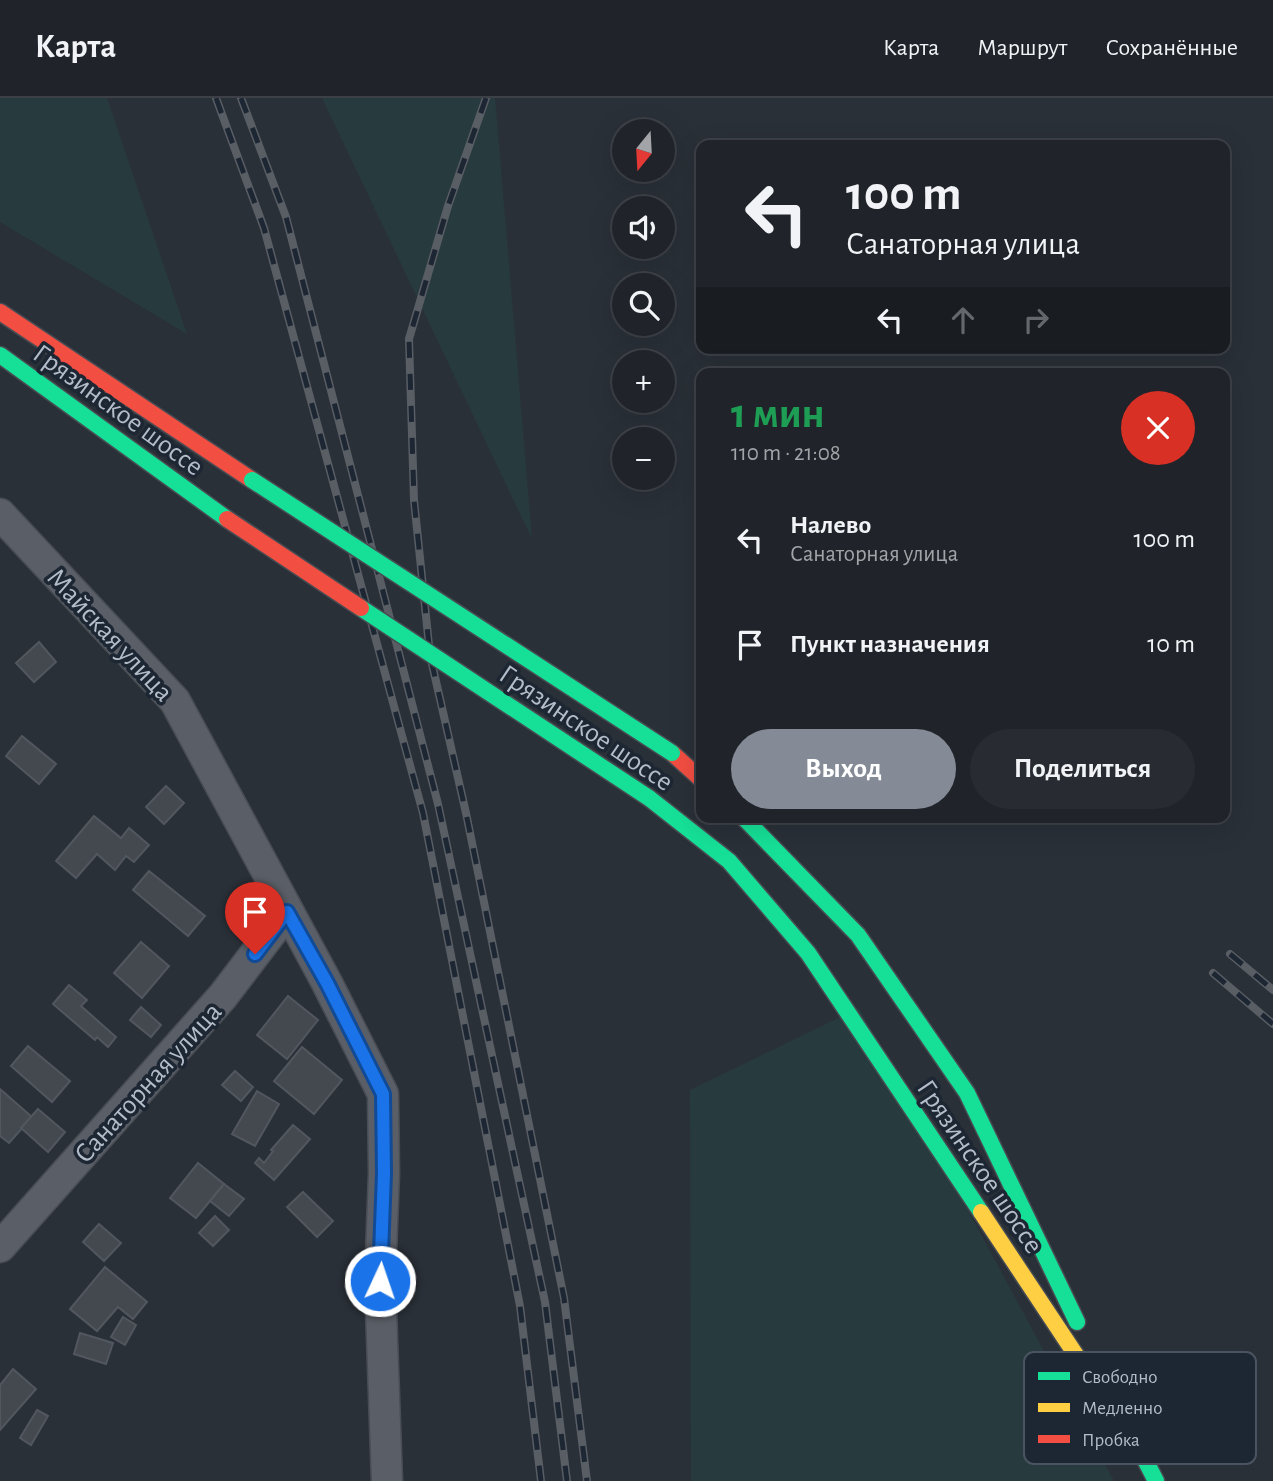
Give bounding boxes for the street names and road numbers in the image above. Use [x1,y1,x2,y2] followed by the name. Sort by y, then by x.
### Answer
[28,340,208,482] street label: Грязинское шоссе
[41,564,178,707] street label: Майская улица
[494,660,678,797] street label: Грязинское шоссе
[70,998,228,1169] street label: Санаторная улица
[911,1075,1048,1259] street label: Грязинское шоссе

